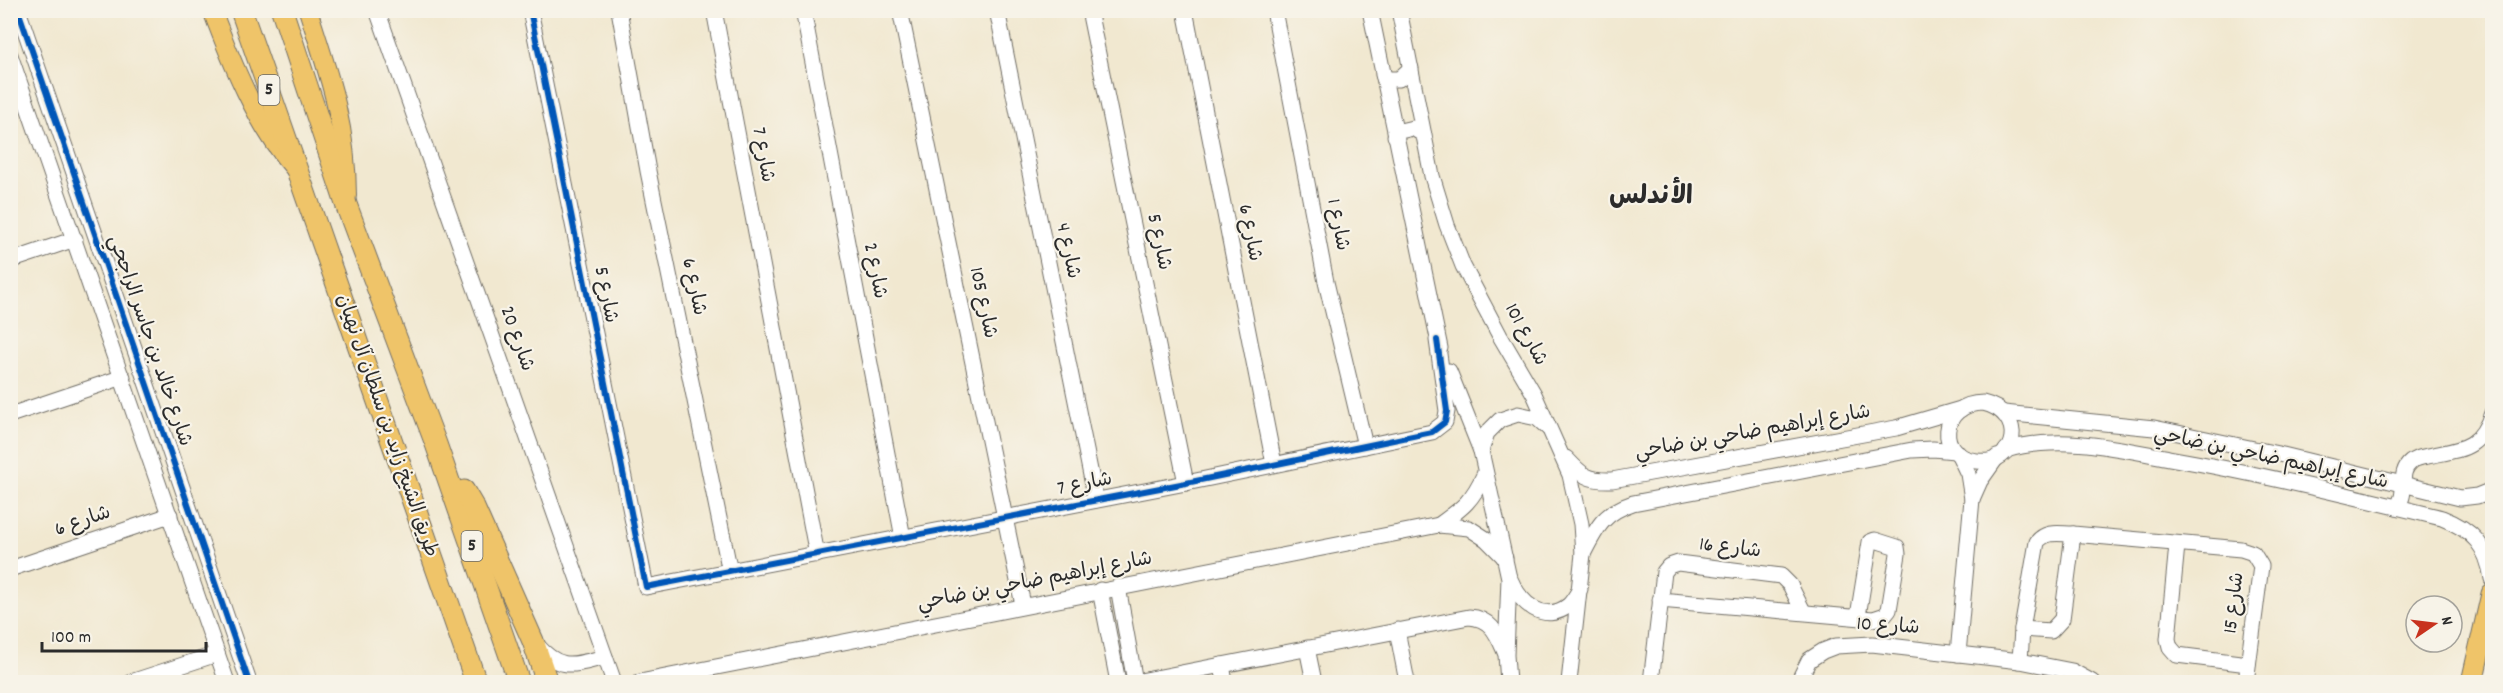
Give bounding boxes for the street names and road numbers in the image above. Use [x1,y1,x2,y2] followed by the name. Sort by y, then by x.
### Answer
[258,75,280,105] road number: 5
[743,125,781,185] street label: شارع 7
[1318,197,1356,253] street label: شارع 1
[1230,202,1268,264] street label: شارع 6
[1138,211,1178,273] street label: شارع 5
[1047,221,1087,281] street label: شارع 4
[99,232,198,451] street label: شارع خالد بن جاسر الراجحي
[855,241,893,301] street label: شارع 2
[673,256,713,318] street label: شارع 6
[586,264,624,326] street label: شارع 5
[961,265,1003,341] street label: شارع 105
[328,291,444,561] street label: طريق الشيخ زايد بن سلطان آل نهيان
[1496,299,1554,371] street label: شارع 101
[492,303,540,375] street label: شارع 20
[1633,398,1873,469] street label: شارع إبراهيم ضاحي بن ضاحي
[2151,420,2391,499] street label: شارع إبراهيم ضاحي بن ضاحي
[1055,466,1115,504] street label: شارع 7
[51,499,115,545] street label: شارع 6
[462,531,482,561] road number: 5
[1697,531,1763,567] street label: شارع 16
[915,545,1155,620] street label: شارع إبراهيم ضاحي بن ضاحي
[2217,571,2253,635] street label: شارع 15
[1856,611,1920,643] street label: شارع 10

